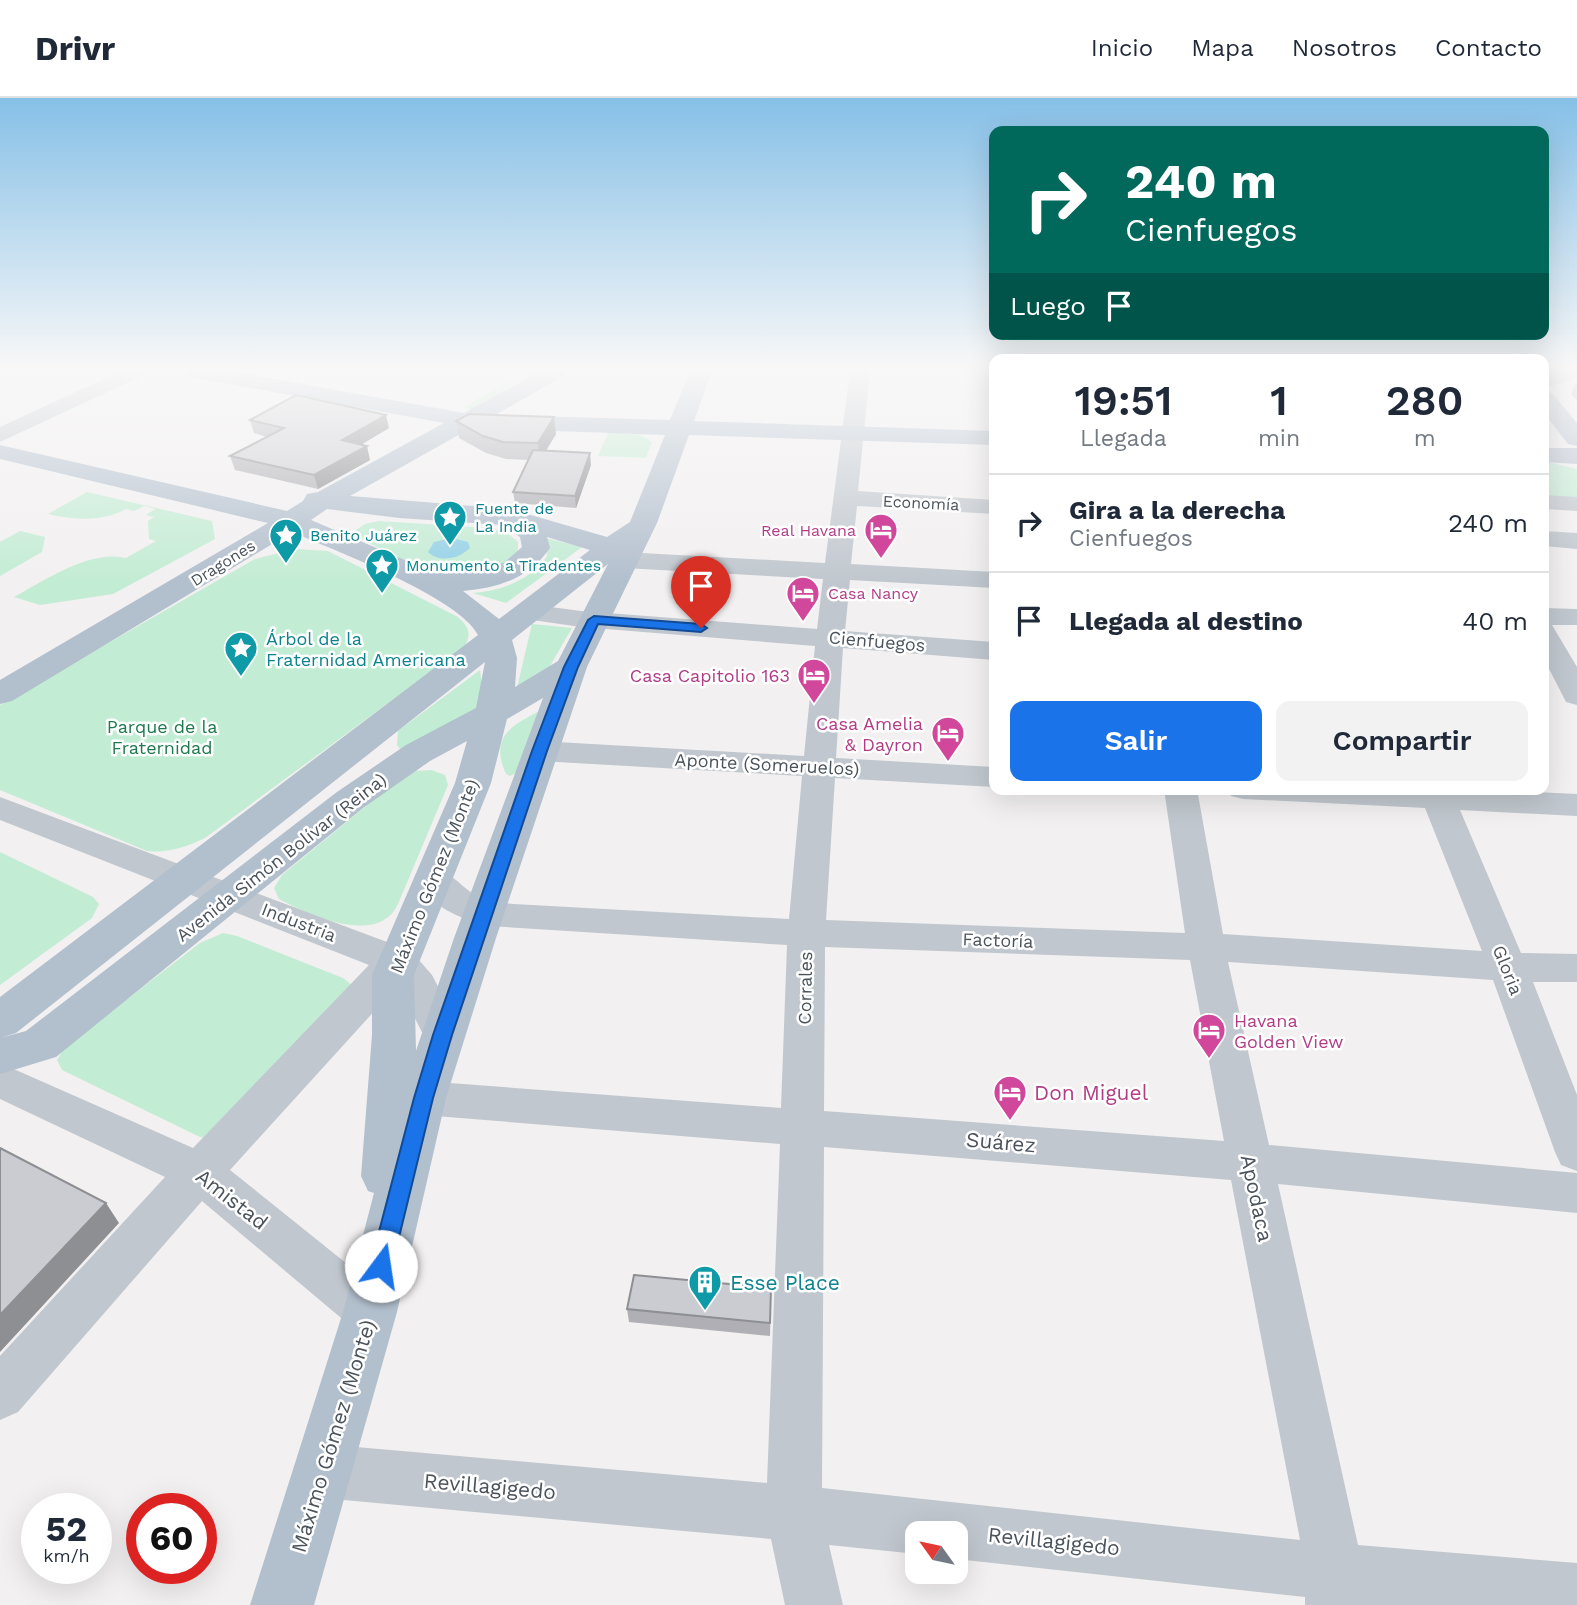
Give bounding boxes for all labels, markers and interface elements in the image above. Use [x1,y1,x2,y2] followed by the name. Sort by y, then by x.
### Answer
[35,29,115,68] text: Drivr
[1091,34,1153,62] text: Inicio
[1191,34,1254,62] text: Mapa
[1292,34,1397,62] text: Nosotros
[1435,34,1542,62] text: Contacto
[1125,152,1277,210] text: 240 m
[1010,154,1101,245] icon: right
[1125,211,1297,249] text: Cienfuegos
[1100,287,1138,325] icon: arrive
[1010,291,1086,321] text: Luego
[1075,376,1172,425] text: 19:51
[1270,376,1288,425] text: 1
[1386,376,1463,425] text: 280
[1080,425,1167,452] text: Llegada
[1258,425,1300,452] text: min
[1414,425,1436,452] text: m
[882,492,960,514] street label: Economía
[1069,495,1285,525] text: Gira a la derecha
[431,498,469,547] place icon: Fuente de La India
[475,499,554,536] place label: Fuente de La India
[1010,504,1048,542] icon: right
[1448,508,1528,538] text: 240 m
[862,511,900,560] hotel icon: Real Havana
[267,516,305,565] place icon: Benito Juárez
[761,521,856,540] place label: Real Havana
[1069,525,1193,552] text: Cienfuegos
[310,526,417,545] place label: Benito Juárez
[187,536,259,590] street label: Dragones
[363,546,401,595] place icon: Monumento a Tiradentes
[406,556,601,575] place label: Monumento a Tiradentes
[671,556,731,628] pin
[682,567,720,605] icon: arrive
[784,574,822,623] hotel icon: Casa Nancy
[828,584,919,603] place label: Casa Nancy
[1010,602,1048,640] icon: arrive
[1069,606,1303,636] text: Llegada al destino
[1462,606,1528,636] text: 40 m
[828,626,926,656] street label: Cienfuegos
[266,628,466,670] place label: Árbol de la Fraternidad Americana
[222,629,260,678] place icon: Árbol de la Fraternidad Americana
[795,656,833,705] hotel icon: Casa Capitolio 163
[630,665,790,686] place label: Casa Capitolio 163
[1010,701,1262,781] button: Salir
[1276,701,1528,781] button: Compartir
[816,713,923,755] place label: Casa Amelia & Dayron
[929,714,967,763] hotel icon: Casa Amelia & Dayron
[107,716,217,758] park label: Parque de la Fraternidad
[674,749,860,779] street label: Aponte (Someruelos)
[172,768,390,946] street label: Avenida Simón Bolívar (Reina)
[385,776,483,976] street label: Máximo Gómez (Monte)
[259,898,339,946] street label: Industria
[962,928,1034,952] street label: Factoría
[1489,942,1527,998] street label: Gloria
[794,951,816,1025] street label: Corrales
[1234,1010,1343,1052] place label: Havana Golden View
[1190,1011,1228,1060] hotel icon: Havana Golden View
[991,1073,1029,1122] hotel icon: Don Miguel
[1034,1080,1149,1105] place label: Don Miguel
[965,1127,1037,1157] street label: Suárez
[1236,1152,1278,1244] street label: Apodaca
[191,1163,273,1235] street label: Amistad
[344,1229,418,1303] position arrow
[686,1263,724,1312] building icon: Esse Place
[730,1270,840,1295] place label: Esse Place
[286,1317,380,1555] street label: Máximo Gómez (Monte)
[423,1468,557,1504] street label: Revillagigedo
[126,1493,217,1584] speed limit sign: 60
[46,1508,87,1550] text: 52
[905,1521,968,1584] north arrow
[905,1521,968,1584] map controls
[987,1522,1121,1560] street label: Revillagigedo
[43,1545,90,1566] text: km/h

